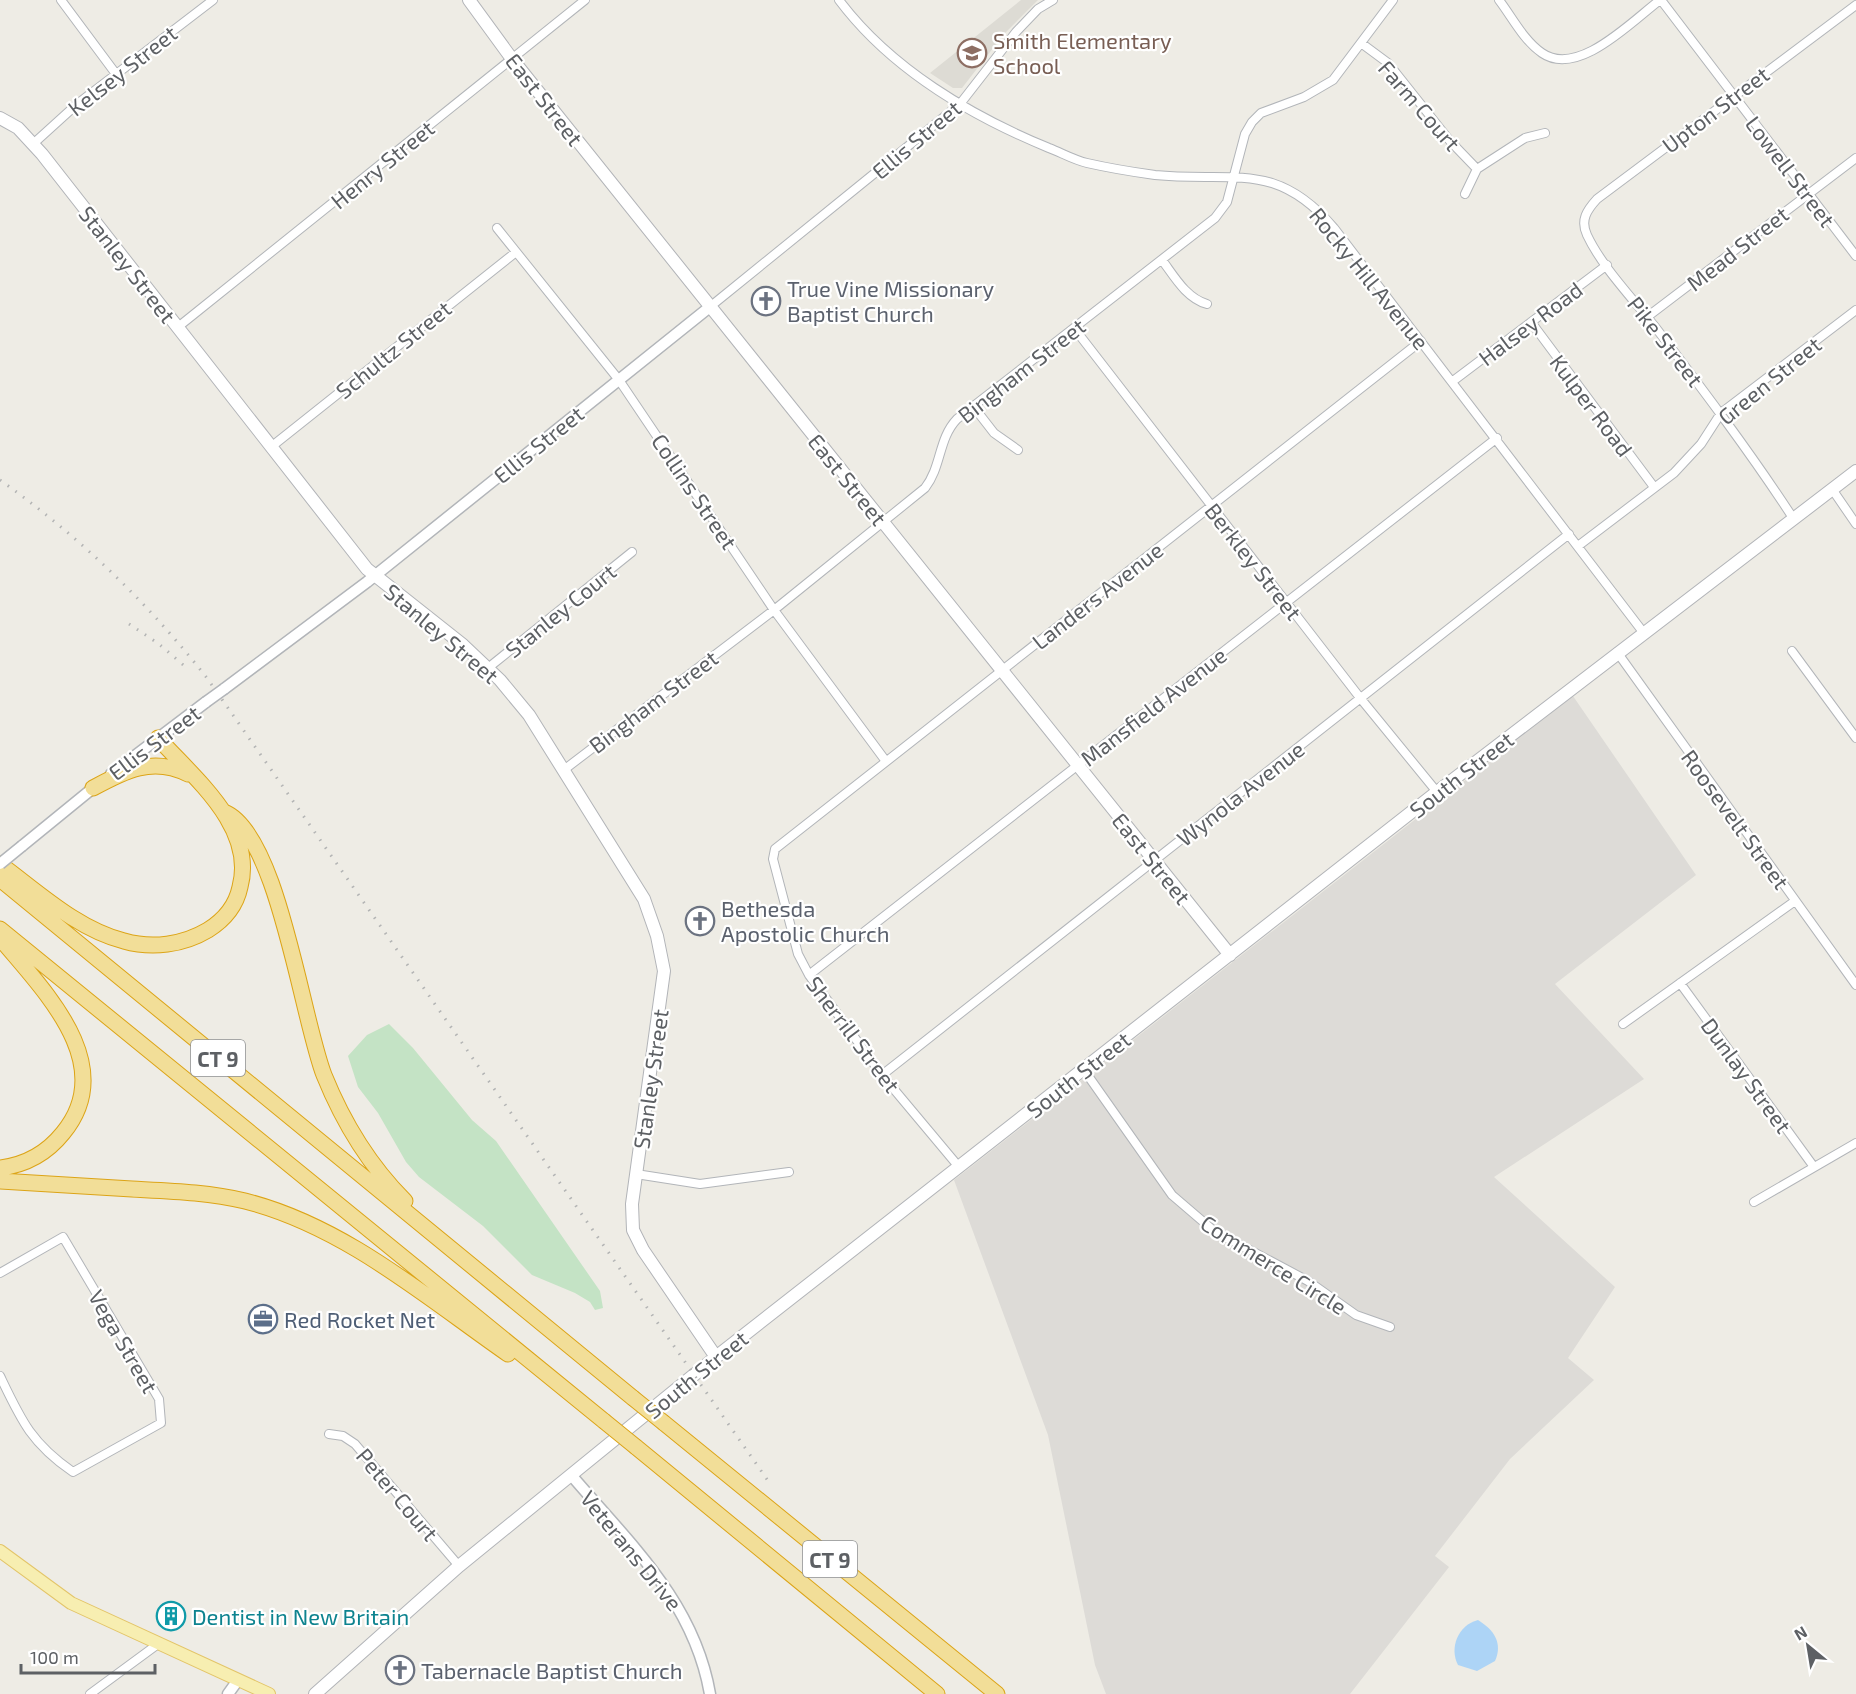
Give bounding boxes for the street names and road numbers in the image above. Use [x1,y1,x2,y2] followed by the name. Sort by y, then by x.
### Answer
[62,19,182,121] street label: Kelsey Street
[501,48,589,150] street label: East Street
[1374,55,1466,155] street label: Farm Court
[1656,60,1774,158] street label: Upton Street
[866,94,966,184] street label: Ellis Street
[1741,110,1841,232] street label: Lowell Street
[325,114,439,214] street label: Henry Street
[74,200,182,328] street label: Stanley Street
[1681,200,1793,296] street label: Mead Street
[1305,202,1435,354] street label: Rocky Hill Avenue
[1473,276,1587,370] street label: Halsey Road
[1623,291,1709,391] street label: Pike Street
[330,295,456,403] street label: Schultz Street
[952,312,1090,428] street label: Bingham Street
[1712,331,1826,429] street label: Green Street
[1545,349,1639,461] street label: Kulper Road
[488,400,588,488] street label: Ellis Street
[647,428,743,554] street label: Collins Street
[803,428,893,530] street label: East Street
[1200,497,1308,625] street label: Berkley Street
[1026,536,1168,654] street label: Landers Avenue
[500,558,620,662] street label: Stanley Court
[380,578,504,688] street label: Stanley Street
[1075,641,1231,771] street label: Mansfield Avenue
[584,644,722,758] street label: Bingham Street
[103,699,205,785] street label: Ellis Street
[1404,725,1518,823] street label: South Street
[1171,735,1309,851] street label: Wynola Avenue
[1677,744,1795,894] street label: Roosevelt Street
[1107,807,1197,909] street label: East Street
[802,971,906,1097] street label: Sherrill Street
[627,1007,673,1151] street label: Stanley Street
[1697,1012,1797,1138] street label: Dunlay Street
[1021,1025,1135,1123] street label: South Street
[191,1040,245,1076] road number: CT 9
[1196,1209,1352,1319] street label: Commerce Circle
[84,1285,164,1397] street label: Vega Street
[639,1325,753,1423] street label: South Street
[352,1442,444,1546] street label: Peter Court
[576,1485,688,1615] street label: Veterans Drive
[803,1541,857,1577] road number: CT 9

